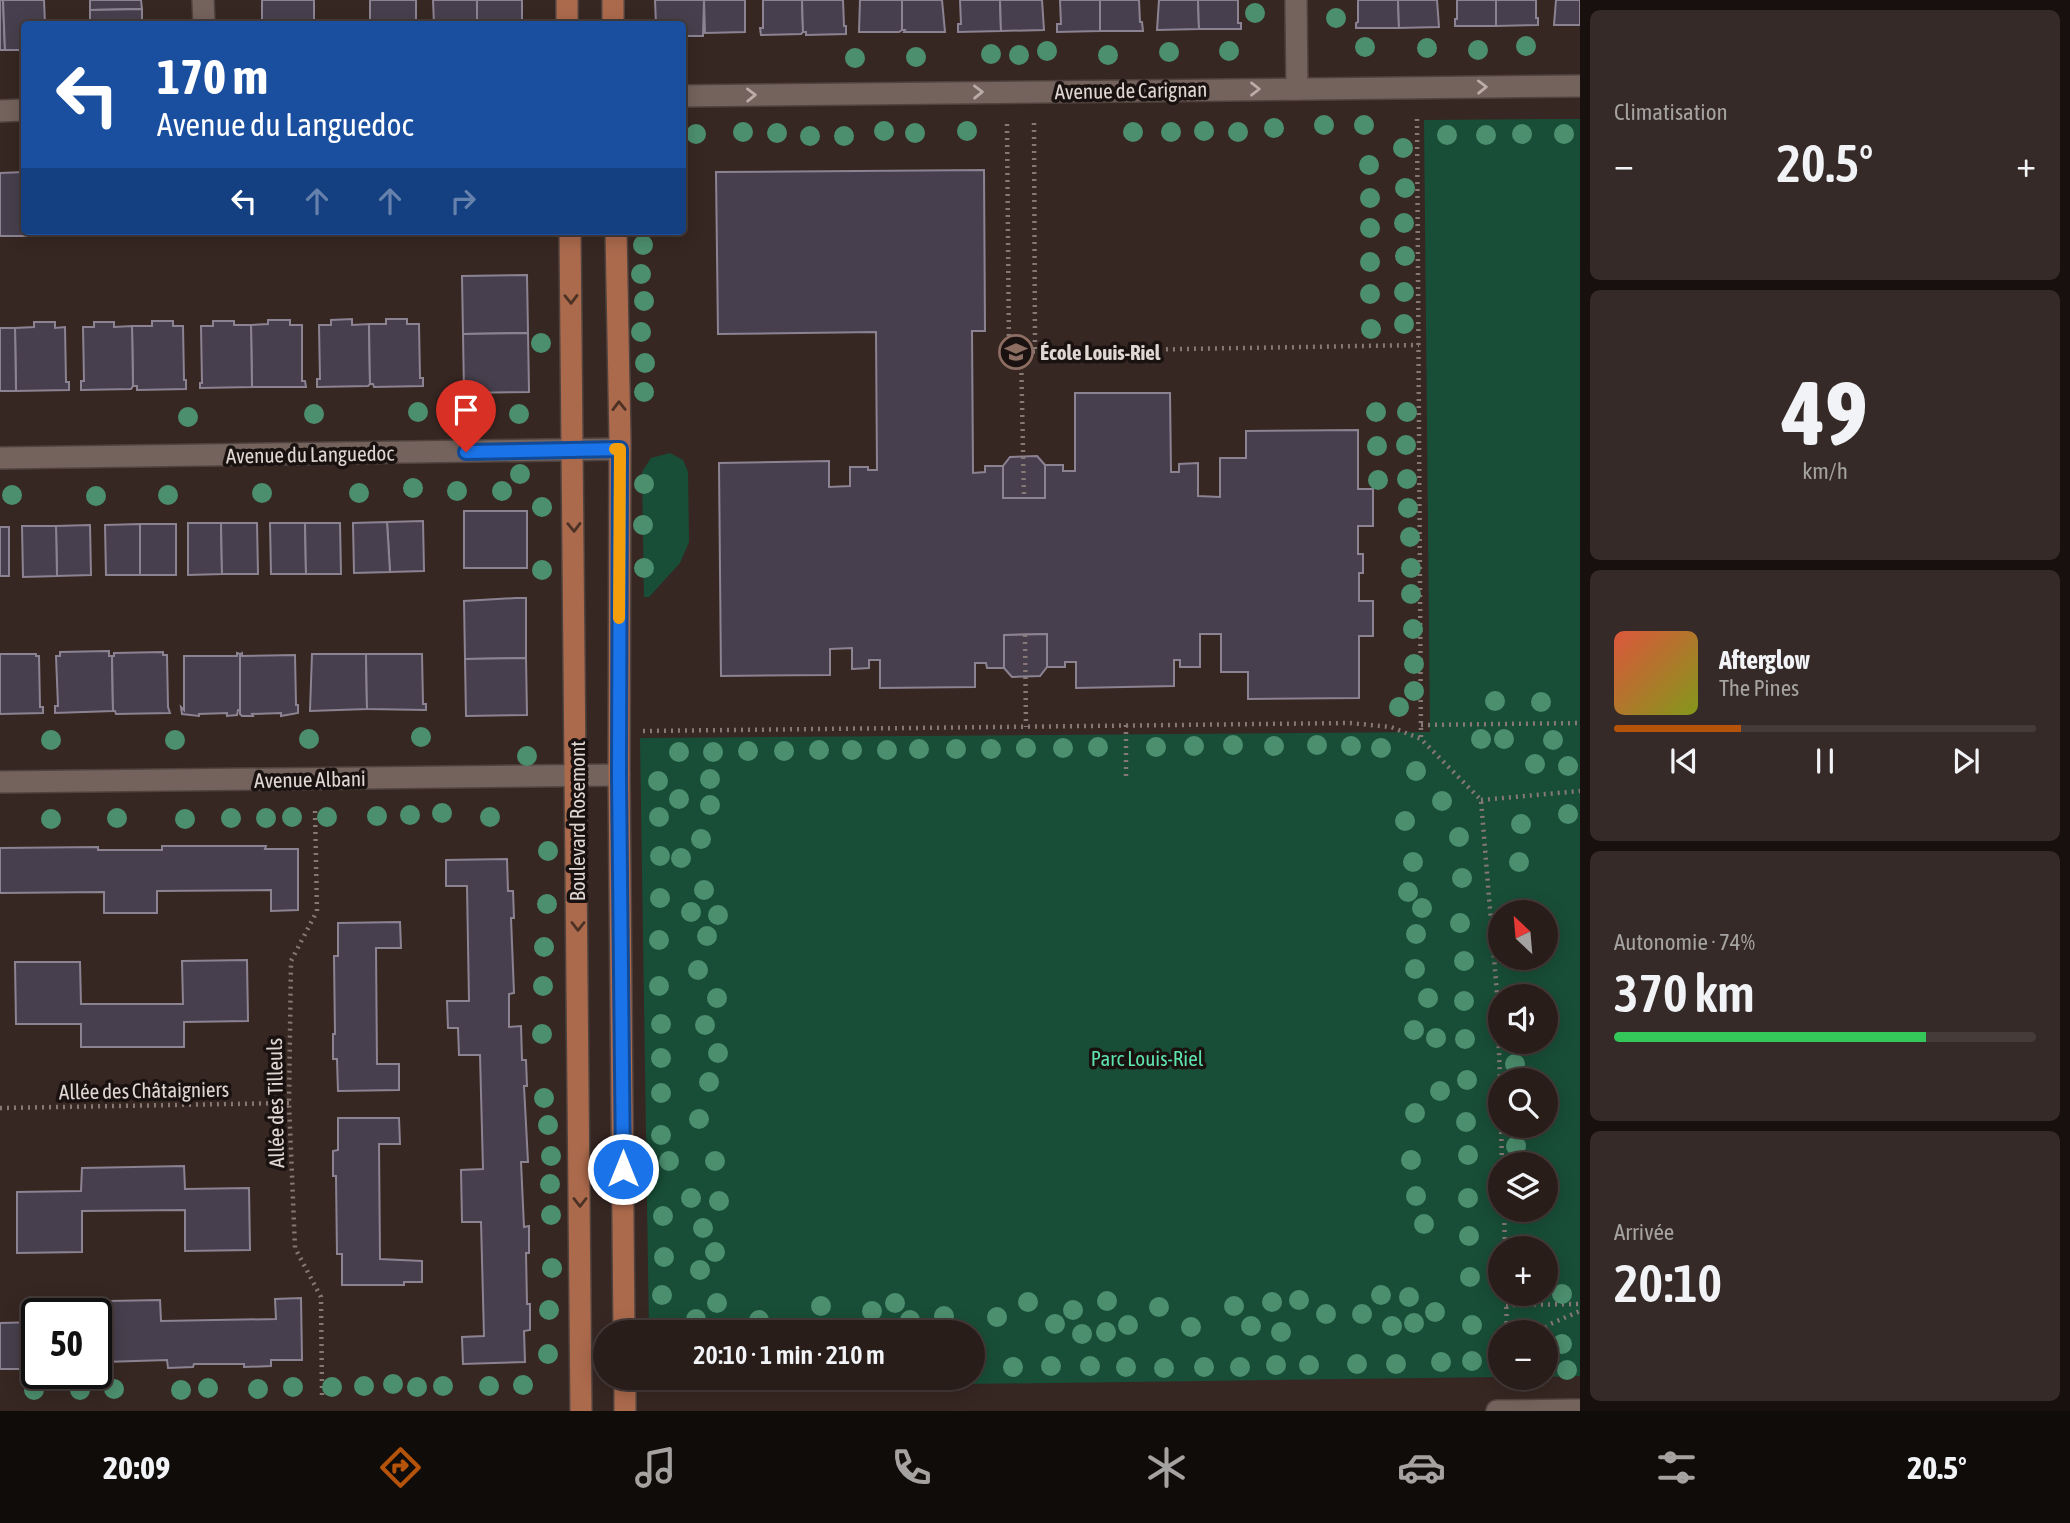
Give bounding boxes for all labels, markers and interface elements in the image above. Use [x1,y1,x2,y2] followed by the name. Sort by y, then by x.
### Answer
[157,48,268,104] text: 170 m
[42,49,133,140] icon: left
[1054,77,1208,103] street label: Avenue de Carignan
[1477,79,1488,95] one-way arrow
[1250,81,1260,97] one-way arrow
[973,84,984,100] one-way arrow
[746,87,756,103] one-way arrow
[1614,99,1728,125] text: Climatisation
[157,106,413,143] text: Avenue du Languedoc
[1777,133,1873,193] text: 20.5°
[1614,142,1634,185] text: −
[2016,142,2036,185] text: +
[225,182,263,220] icon: left
[298,182,336,220] icon: ahead
[371,182,409,220] icon: ahead
[444,182,482,220] icon: right
[563,294,579,305] one-way arrow
[997,333,1035,371] school or university icon: École Louis-Riel
[1040,340,1161,364] place label: École Louis-Riel
[1782,360,1868,464] text: 49
[436,380,496,452] pin
[447,391,485,429] icon: arrive
[611,400,627,411] one-way arrow
[226,441,395,467] street label: Avenue du Languedoc
[1802,458,1848,484] text: km/h
[566,522,582,532] one-way arrow
[1719,645,1810,675] text: Afterglow
[1719,675,1799,701] text: The Pines
[565,741,589,901] street label: Boulevard Rosemont
[1665,742,1703,780] icon: previous
[1806,742,1844,780] icon: pause
[1947,742,1985,780] icon: next
[254,766,366,792] street label: Avenue Albani
[1488,900,1558,970] north arrow
[1488,900,1558,1390] map controls
[570,921,586,931] one-way arrow
[1614,929,1755,955] text: Autonomie · 74%
[1614,963,1755,1023] text: 370 km
[1488,984,1558,1054] button: sound
[262,1038,288,1168] street label: Allée des Tilleuls
[1091,1046,1204,1070] park label: Parc Louis-Riel
[1488,1068,1558,1138] button: search
[59,1077,229,1103] street label: Allée des Châtaigniers
[586,1132,660,1206] position arrow
[1488,1152,1558,1222] button: layers
[572,1197,588,1208] one-way arrow
[1614,1219,1674,1245] text: Arrivée
[1488,1236,1558,1306] button: +
[1614,1253,1722,1313] text: 20:10
[21,1298,112,1389] speed limit sign: 50
[1488,1320,1558,1390] button: −
[693,1340,885,1370] text: 20:10 · 1 min · 210 m
[376,1443,425,1492] icon: directions
[631,1443,680,1492] icon: music
[887,1443,936,1492] icon: phone
[1142,1443,1191,1492] icon: climate
[1397,1443,1446,1492] icon: car
[1652,1443,1701,1492] icon: filters
[103,1449,170,1486] text: 20:09
[1907,1449,1967,1486] text: 20.5°

